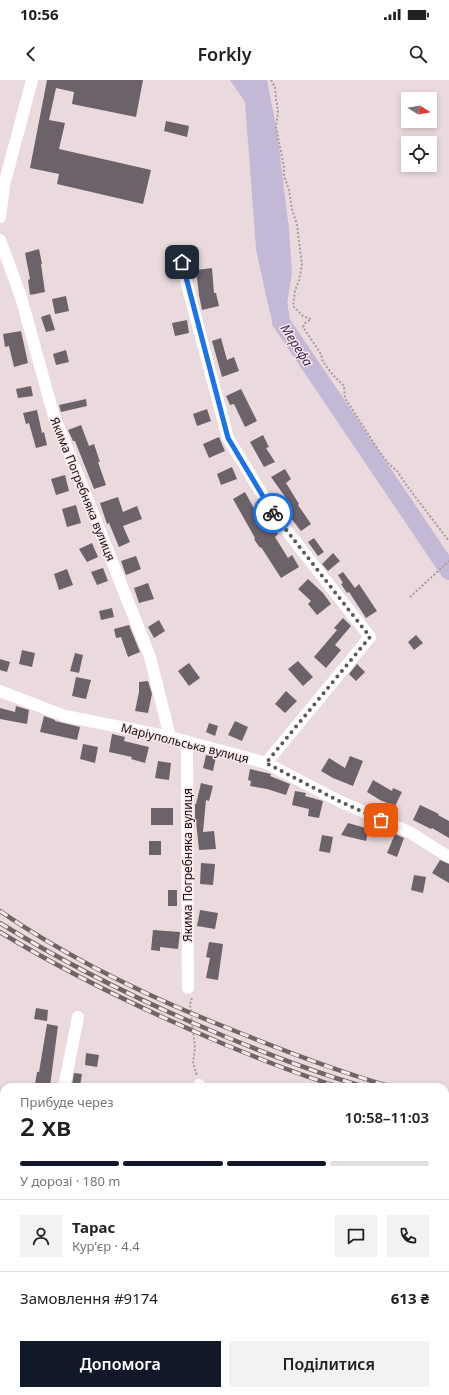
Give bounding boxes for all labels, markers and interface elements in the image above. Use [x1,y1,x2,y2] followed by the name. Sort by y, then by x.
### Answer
[20,4,59,24] text: 10:56
[197,42,252,66] text: Forkly
[20,43,42,65] icon: back
[407,43,429,65] icon: search
[401,92,437,128] north arrow
[401,92,437,172] map controls
[401,136,437,172] button: locate
[165,245,199,279] pin
[171,251,193,273] icon: home
[277,320,318,370] water label: Мерефа
[46,414,120,564] street label: Якима Погребняка вулиця
[253,493,293,533] courier
[262,502,284,524] icon: bike
[119,719,251,767] street label: Маріупольська вулиця
[179,788,196,942] street label: Якима Погребняка вулиця
[364,803,398,837] pin
[370,809,392,831] icon: bag
[20,1093,114,1111] text: Прибуде через
[345,1107,429,1127] text: 10:58–11:03
[20,1108,71,1144] text: 2 хв
[20,1172,120,1190] text: У дорозі · 180 m
[20,1215,62,1257] button: person
[335,1215,377,1257] button: chat
[387,1215,429,1257] button: phone
[72,1217,115,1237] text: Тарас
[72,1237,140,1255] text: Кур’єр · 4.4
[20,1288,158,1308] text: Замовлення #9174
[391,1288,429,1308] text: 613 ₴
[20,1341,221,1387] button: Допомога
[229,1341,429,1387] button: Поділитися

